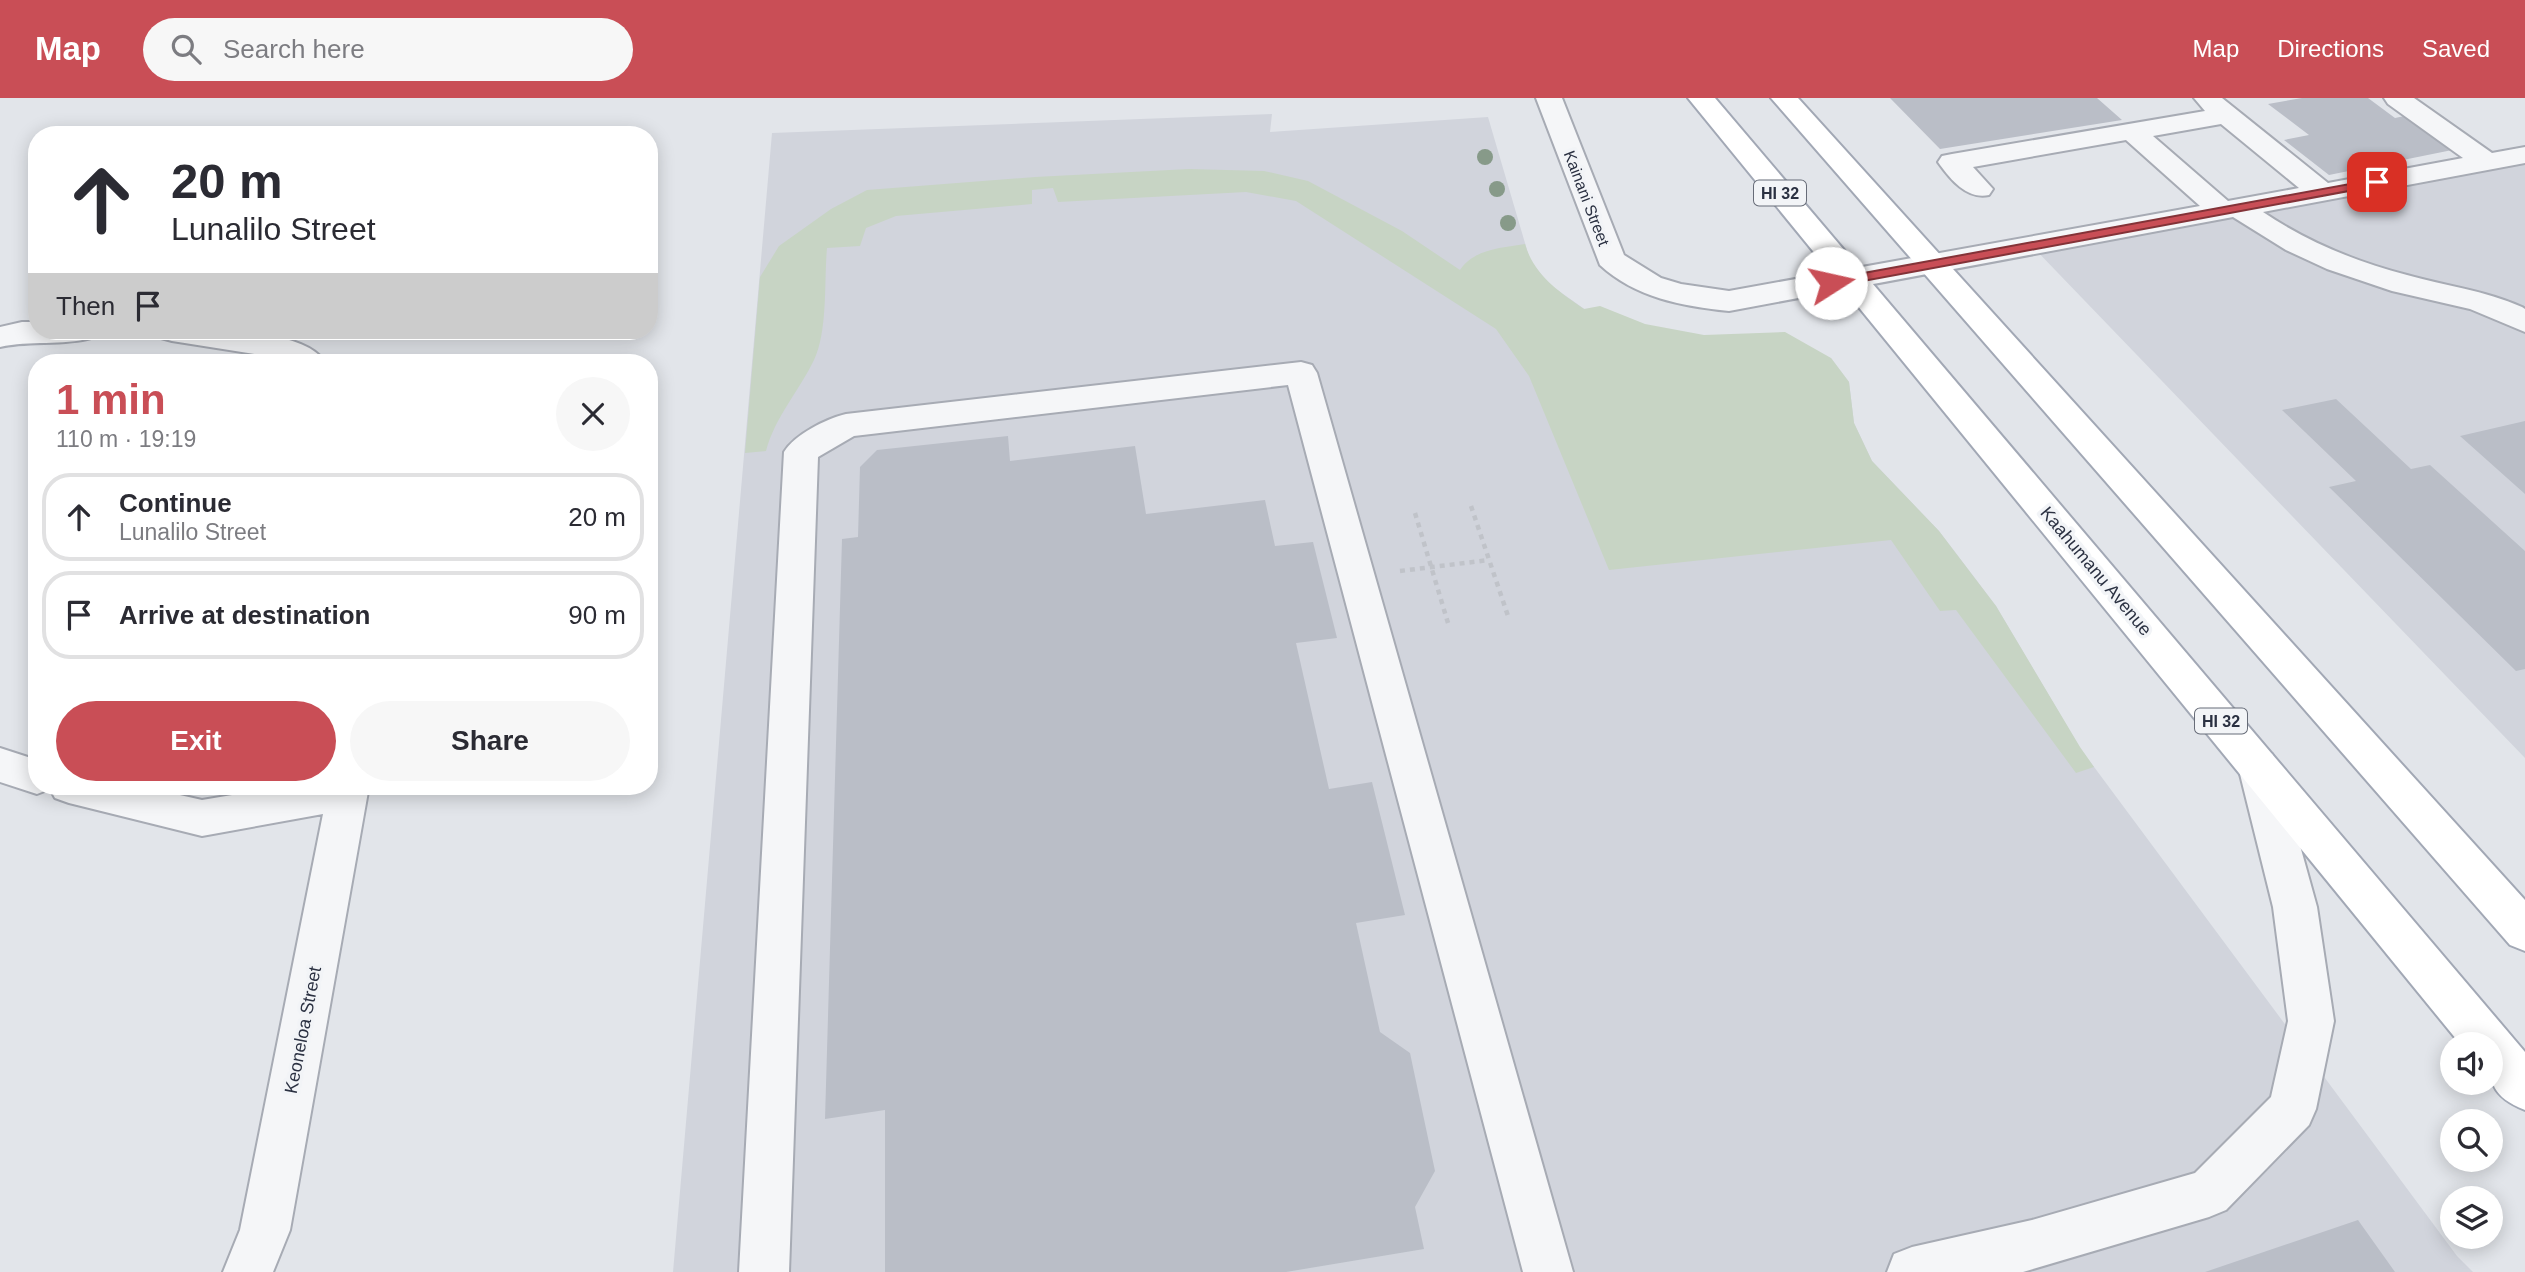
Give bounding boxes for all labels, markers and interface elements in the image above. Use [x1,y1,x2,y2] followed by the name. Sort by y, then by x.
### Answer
[143,18,633,81] search box
[35,30,101,67] text: Map
[167,30,205,68] icon: search
[223,34,365,64] text: Search here
[2193,35,2239,62] text: Map
[2277,35,2384,62] text: Directions
[2422,35,2490,62] text: Saved
[1561,148,1613,249] street label: Kainani Street
[2347,152,2407,212] pin
[56,154,147,245] icon: ahead
[171,154,283,208] text: 20 m
[2358,163,2396,201] icon: arrive
[1754,180,1806,206] road number: HI 32
[171,211,376,247] text: Lunalilo Street
[1794,246,1868,320] position arrow
[129,287,167,325] icon: arrive
[56,291,115,321] text: Then
[56,376,166,423] text: 1 min
[556,377,630,451] button: close
[56,426,196,452] text: 110 m · 19:19
[119,488,232,518] text: Continue
[60,498,98,536] icon: ahead
[568,502,626,532] text: 20 m
[2036,503,2156,639] street label: Kaahumanu Avenue
[119,519,266,545] text: Lunalilo Street
[60,596,98,634] icon: arrive
[119,600,370,630] text: Arrive at destination
[568,600,626,630] text: 90 m
[56,701,336,781] button: Exit
[350,701,630,781] button: Share
[2195,708,2247,734] road number: HI 32
[281,965,325,1095] street label: Keoneloa Street
[2440,1032,2503,1249] map controls
[2440,1032,2503,1095] button: sound
[2440,1109,2503,1172] button: search
[2440,1186,2503,1249] button: layers

